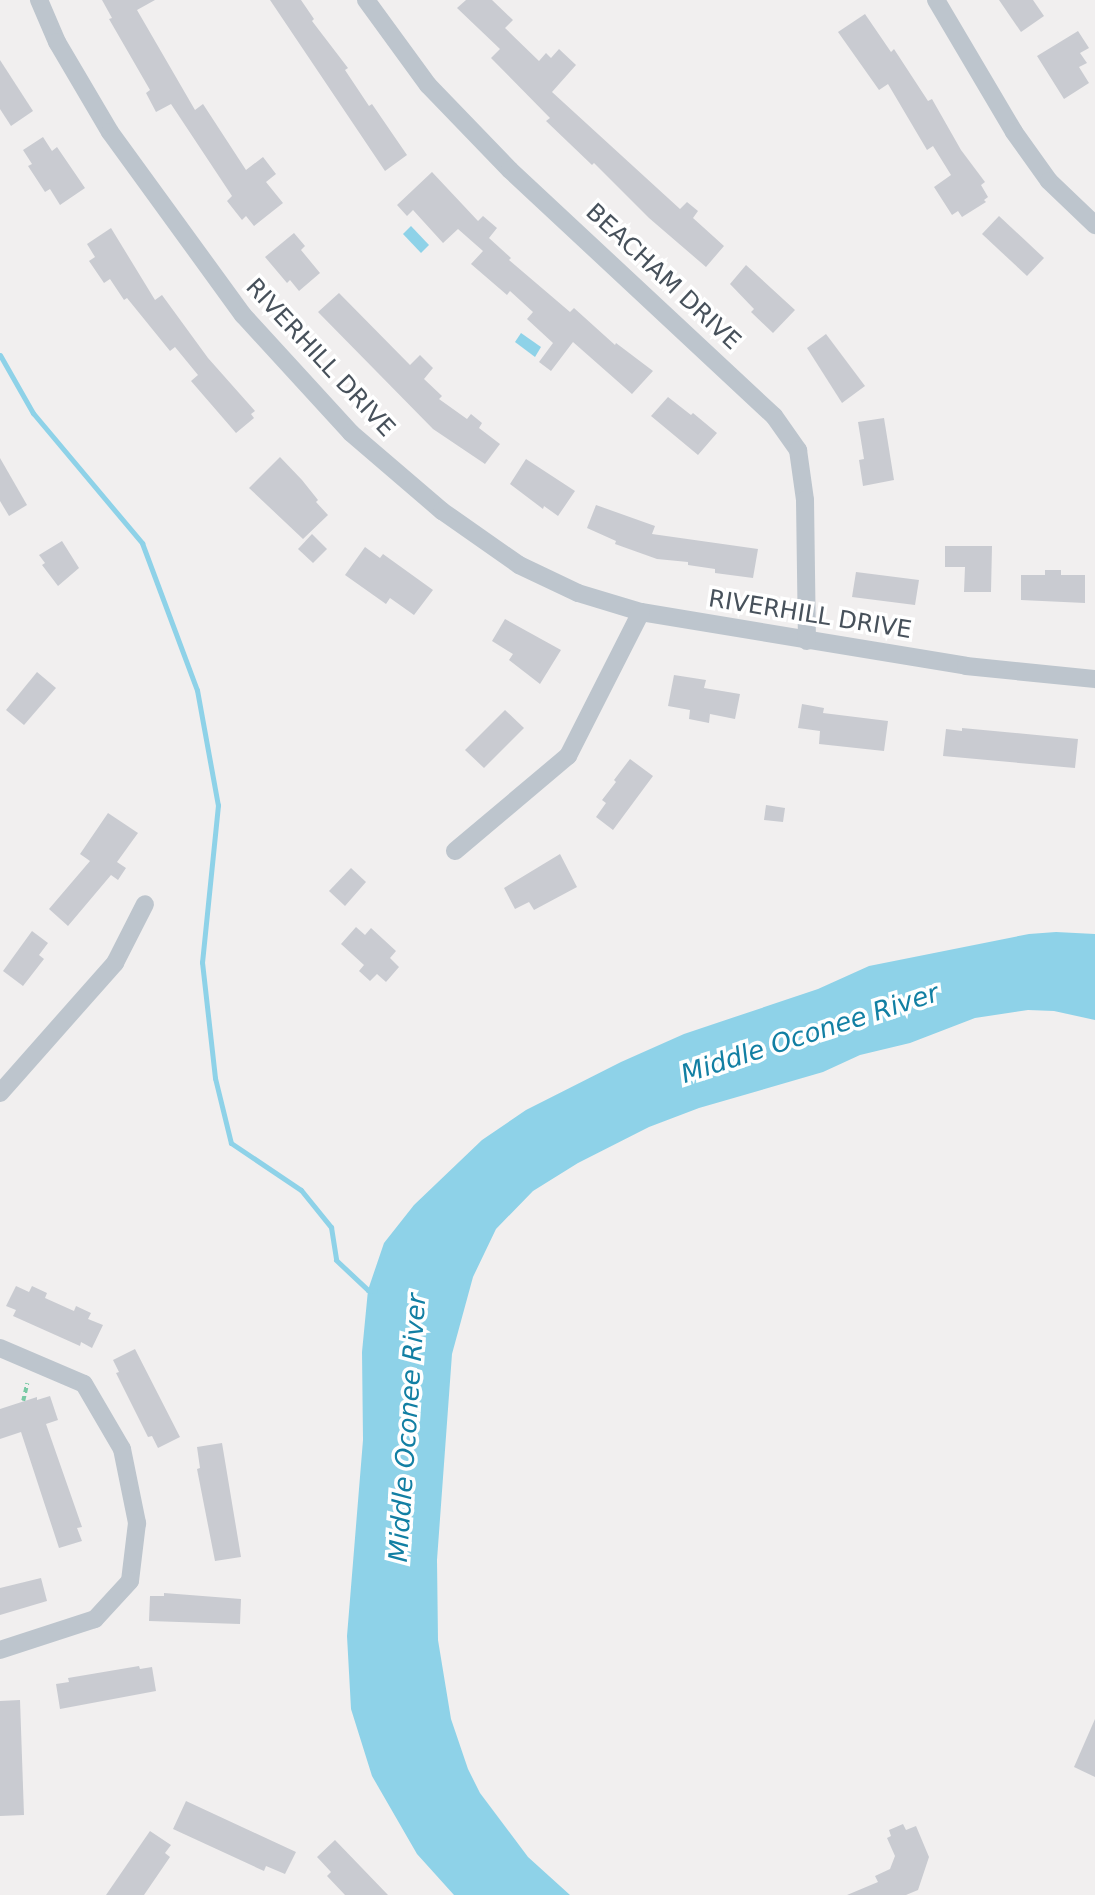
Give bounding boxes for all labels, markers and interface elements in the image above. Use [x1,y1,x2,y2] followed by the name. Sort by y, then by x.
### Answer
[580,198,746,356] street label: BEACHAM DRIVE
[239,273,401,443] street label: RIVERHILL DRIVE
[706,585,914,645] street label: RIVERHILL DRIVE
[677,978,943,1090] water label: Middle Oconee River
[383,1293,433,1563] water label: Middle Oconee River

